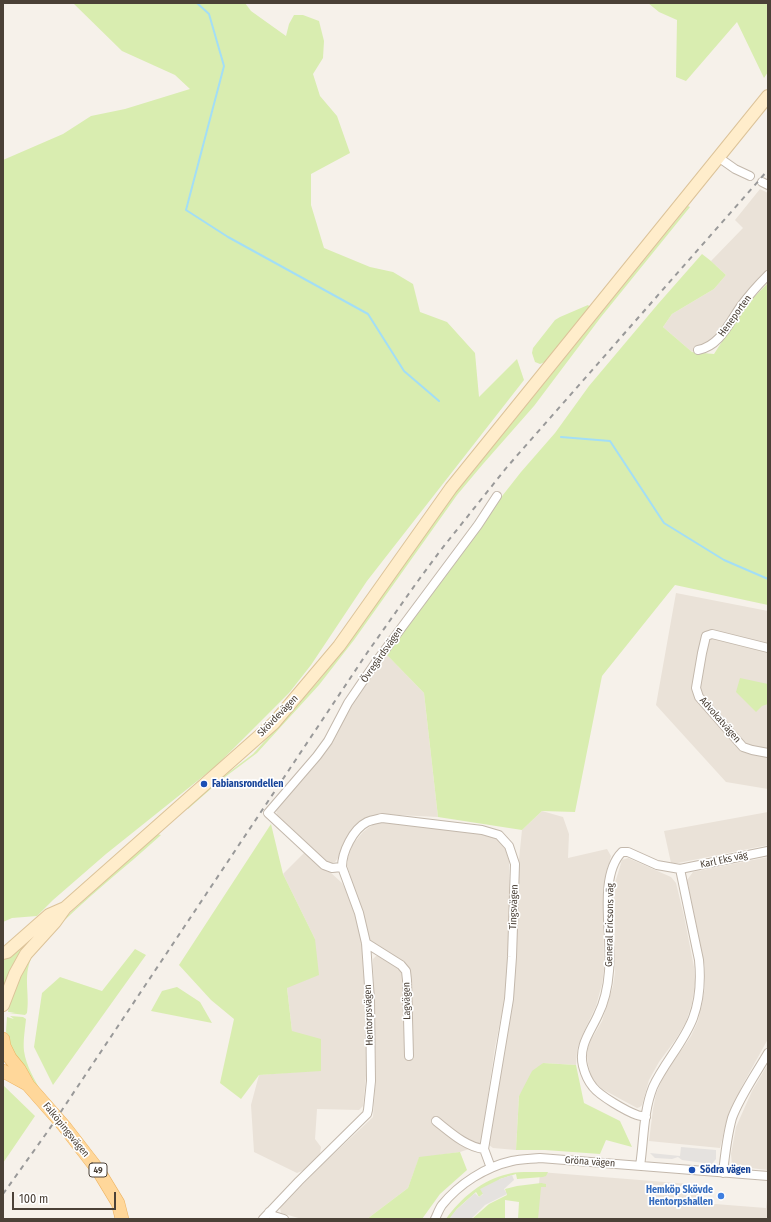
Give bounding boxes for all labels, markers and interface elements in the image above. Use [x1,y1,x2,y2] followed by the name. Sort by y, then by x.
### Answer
[716,293,754,339] street label: Heneporten
[358,625,406,685] street label: Övregårdsvägen
[255,693,301,739] street label: Skövdevägen
[697,695,743,745] street label: Advokatvägen
[212,778,284,790] place label: Fabiansrondellen
[199,779,209,789] marker: Fabiansrondellen
[699,849,749,871] street label: Karl Eks väg
[603,883,617,967] street label: General Ericsons väg
[507,884,521,930] street label: Tingsvägen
[401,982,413,1020] street label: Lagvägen
[362,984,376,1046] street label: Hentorpsvägen
[40,1100,92,1160] street label: Falköpingsvägen
[564,1154,616,1170] street label: Gröna vägen
[89,1163,107,1177] road number: 49
[700,1164,751,1176] place label: Södra vägen
[687,1165,697,1175] marker: Södra vägen
[14,1184,118,1210] scale bar
[646,1184,713,1208] place label: Hemköp Skövde Hentorpshallen
[716,1191,726,1201] marker: Hemköp Skövde Hentorpshallen
[19,1192,48,1206] text: 100 m

